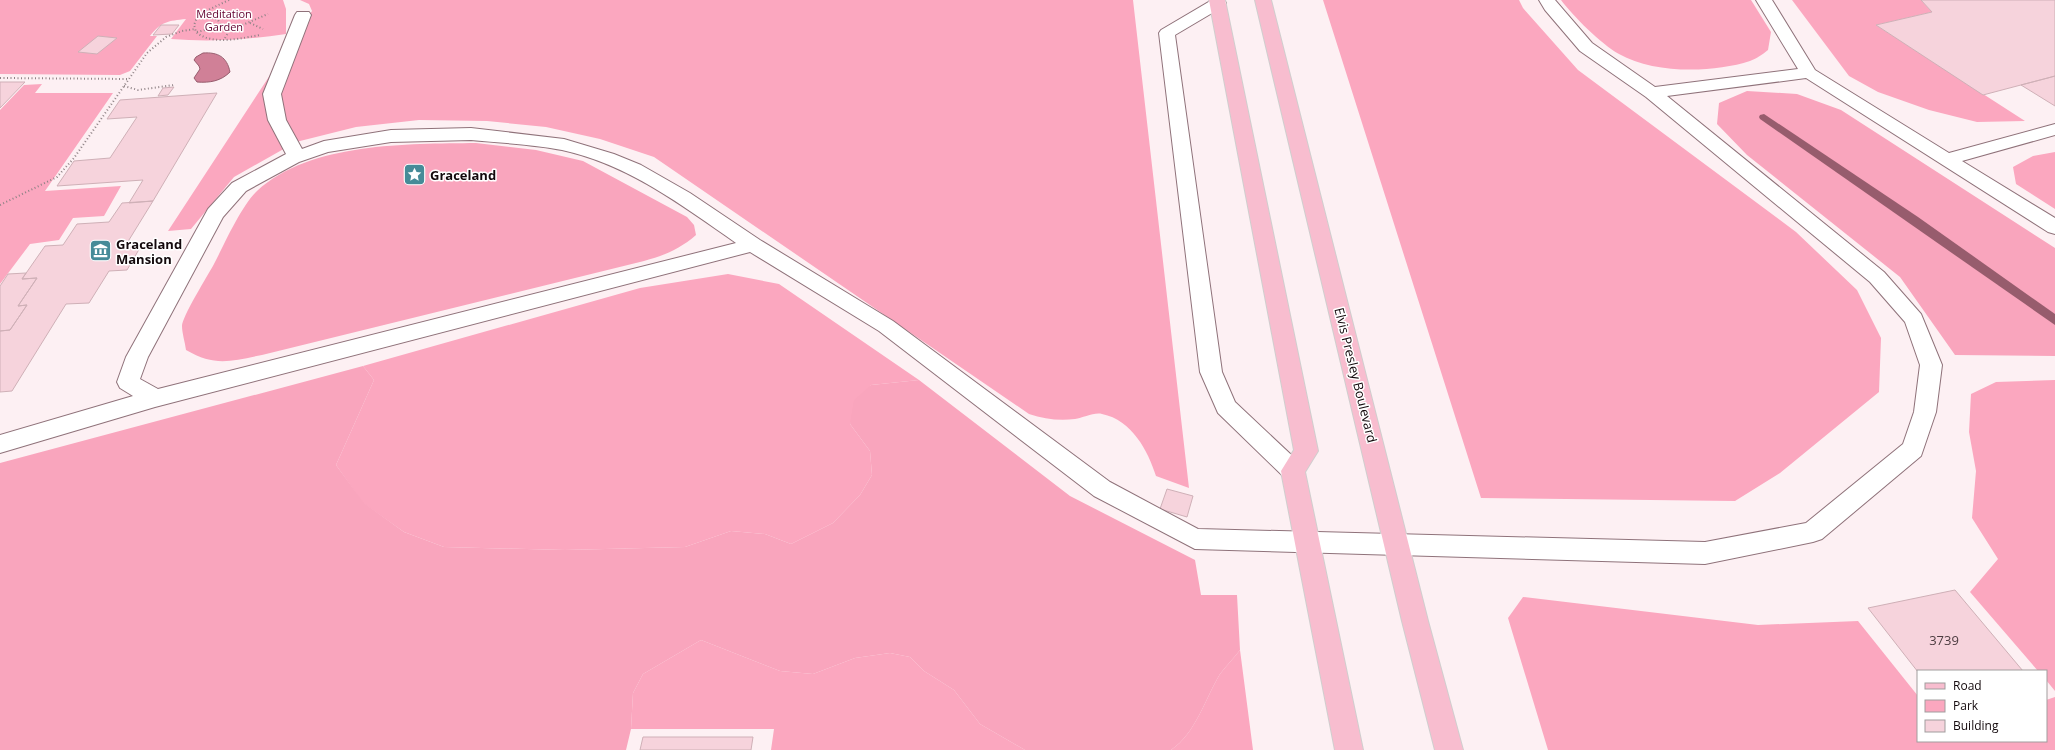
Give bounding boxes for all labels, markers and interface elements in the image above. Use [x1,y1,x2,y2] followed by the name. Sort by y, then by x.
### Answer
[196,6,252,34] park label: Meditation Garden
[402,162,428,188] place icon: Graceland
[430,166,496,184] place label: Graceland
[116,235,182,268] place label: Graceland Mansion
[87,238,113,264] museum icon: Graceland Mansion
[1330,306,1382,444] street label: Elvis Presley Boulevard
[1929,631,1959,649] house number: 3739
[1917,670,2047,742] legend
[1953,677,1982,694] text: Road
[1953,697,1979,714] text: Park
[1953,717,1999,734] text: Building

